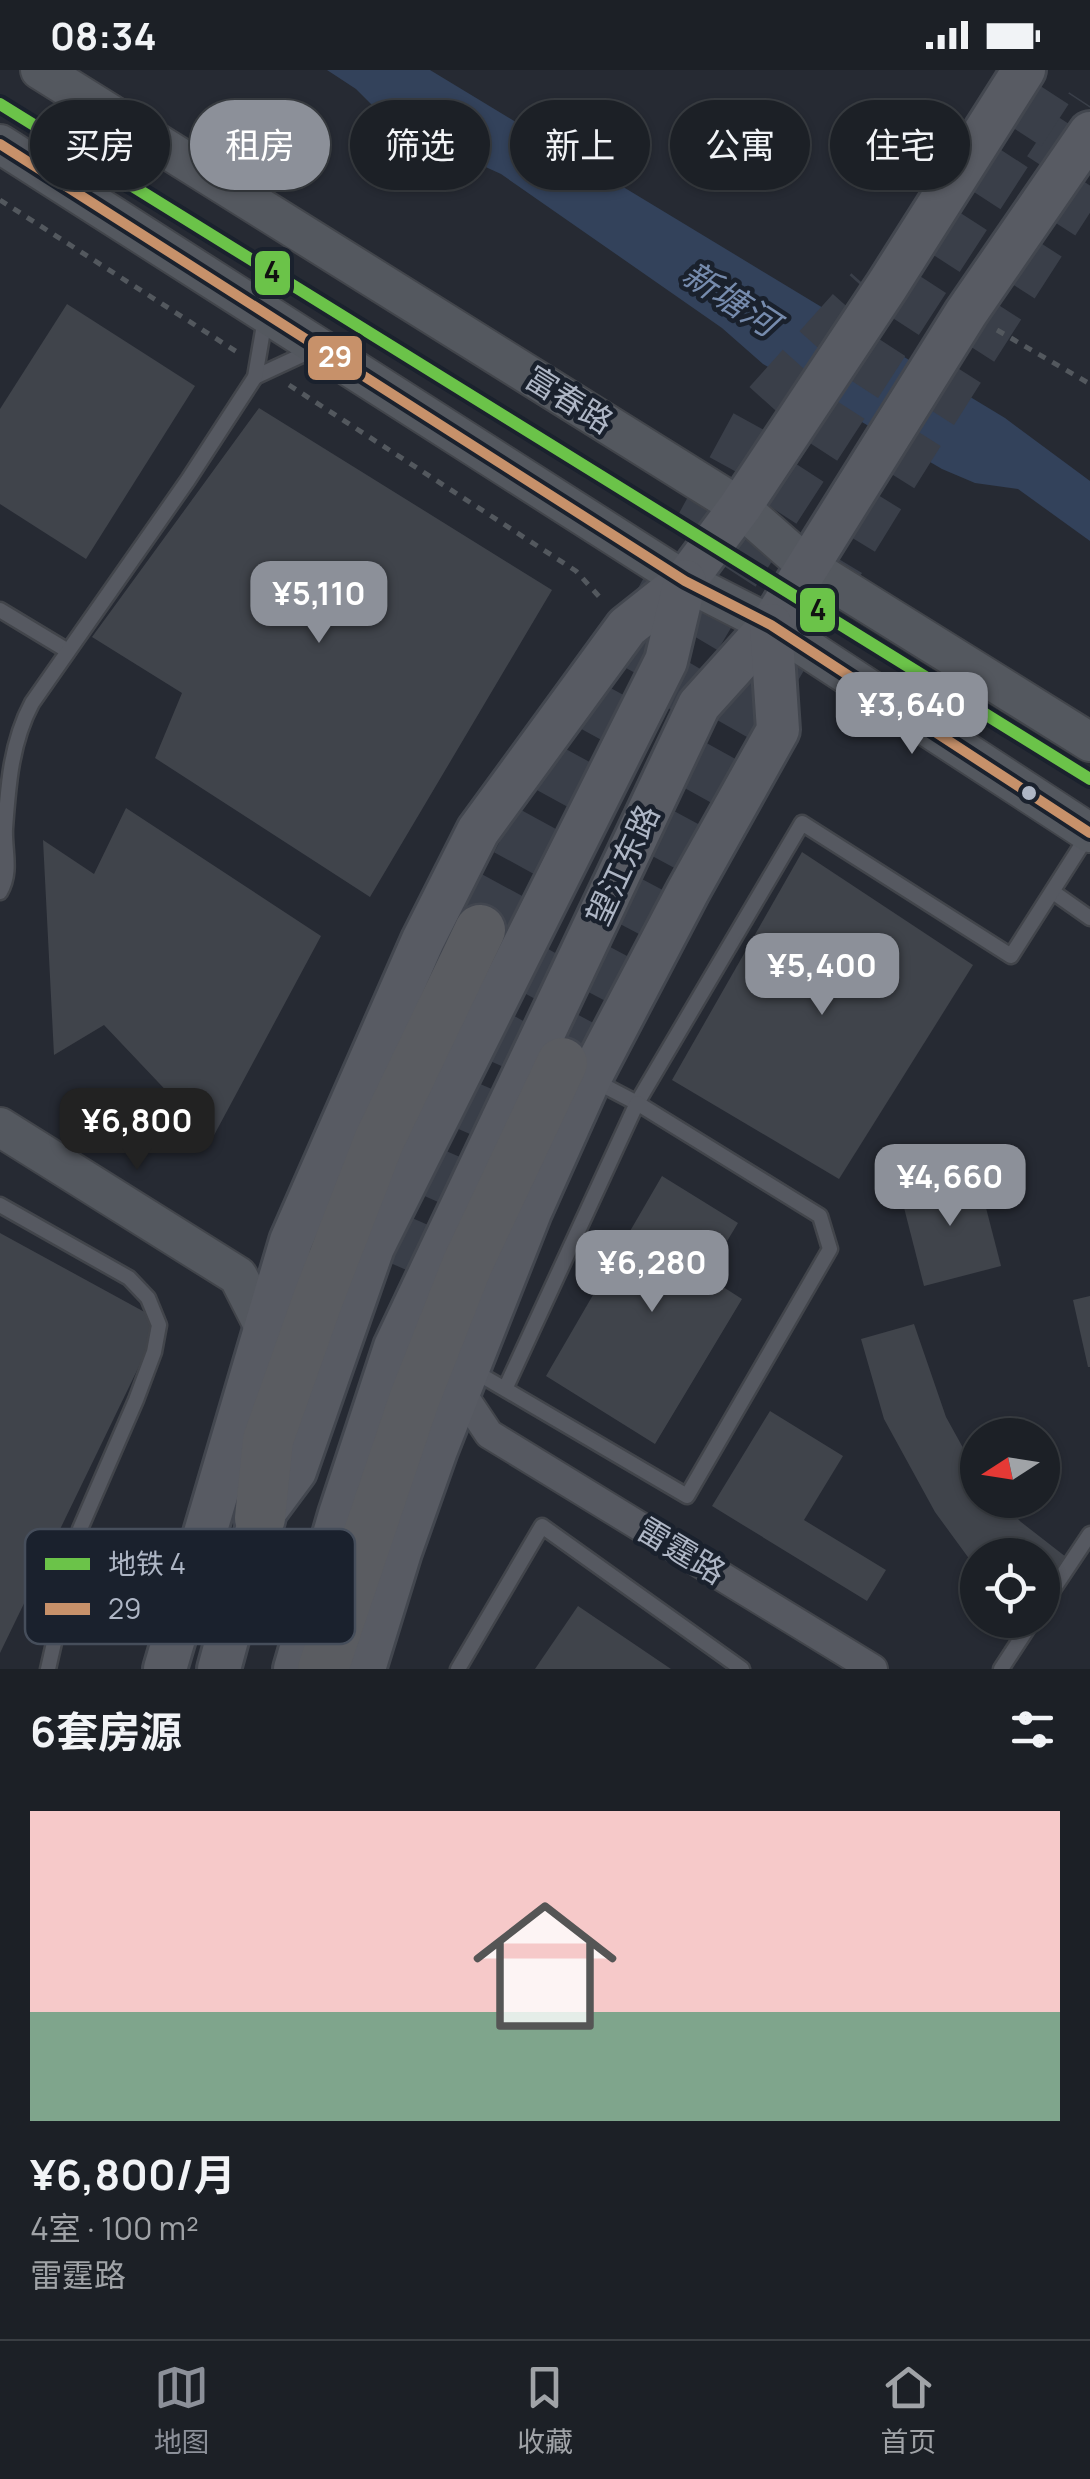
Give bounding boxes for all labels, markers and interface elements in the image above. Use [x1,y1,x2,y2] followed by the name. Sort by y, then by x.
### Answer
[50,9,157,61] text: 08:34
[30,100,170,190] chip: 买房
[190,100,330,190] chip: 租房
[350,100,490,190] chip: 筛选
[510,100,650,190] chip: 新上
[670,100,810,190] chip: 公寓
[830,100,970,190] chip: 住宅
[253,249,292,297] line badge: 4
[673,249,793,350] water label: 新塘河
[263,252,281,290] text: 4
[306,334,364,382] line badge: 29
[318,337,352,375] text: 29
[517,355,622,443] street label: 富春路
[238,561,400,646] pin: ¥5,110
[272,571,366,615] text: ¥5,110
[798,586,837,634] line badge: 4
[809,590,827,628] text: 4
[831,672,993,757] pin: ¥3,640
[858,682,966,726] text: ¥3,640
[1019,783,1039,803] unlabelled marker
[575,797,669,932] street label: 望江东路
[741,933,903,1018] pin: ¥5,400
[767,943,877,987] text: ¥5,400
[56,1088,218,1173] pin: ¥6,800
[82,1098,192,1142] text: ¥6,800
[869,1144,1031,1229] pin: ¥4,660
[897,1154,1003,1198] text: ¥4,660
[571,1230,733,1315] pin: ¥6,280
[598,1240,706,1284] text: ¥6,280
[960,1418,1060,1518] north arrow
[960,1418,1060,1638] map controls
[629,1507,734,1594] street label: 雷霆路
[25,1529,355,1644] legend
[960,1538,1060,1638] button: locate
[108,1544,186,1582] text: 地铁 4
[108,1589,141,1627] text: 29
[30,1702,182,1760] text: 6套房源
[1005,1702,1060,1757] icon: filters
[455,1876,635,2056] icon: home
[30,2145,236,2203] text: ¥6,800/月
[30,2206,199,2250] text: 4室 · 100 m²
[30,2253,126,2297] text: 雷霆路
[154,2360,210,2460] tab: 地图
[517,2360,573,2460] tab: 收藏
[880,2360,936,2460] tab: 首页

